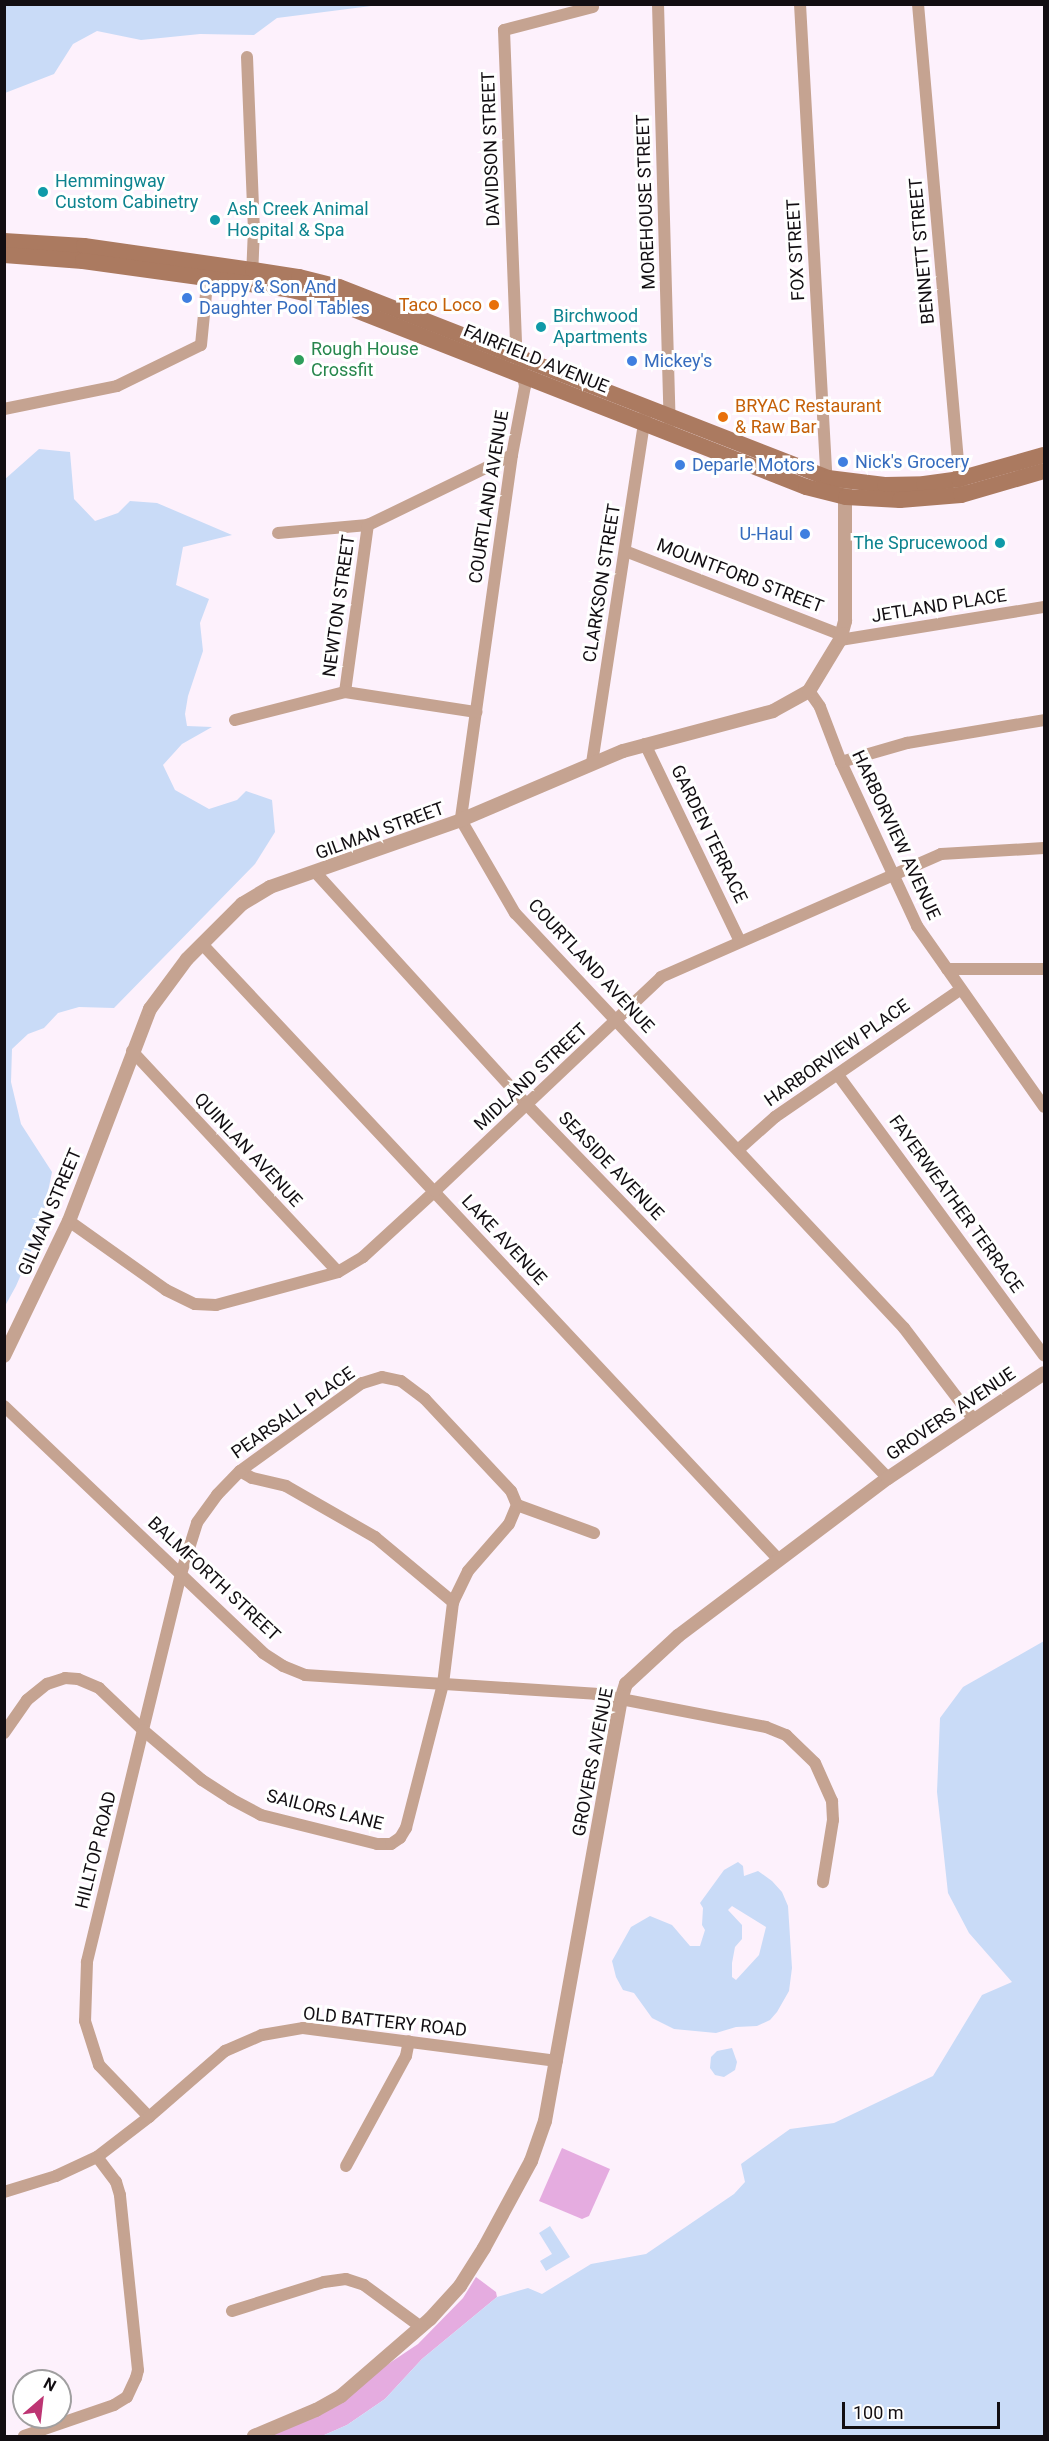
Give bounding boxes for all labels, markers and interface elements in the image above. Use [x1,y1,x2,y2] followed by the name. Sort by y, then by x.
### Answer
[478,71,504,227] street label: DAVIDSON STREET
[632,114,660,290] street label: MOREHOUSE STREET
[55,171,198,213] place label: Hemmingway Custom Cabinetry
[905,177,939,325] street label: BENNETT STREET
[36,185,50,199] marker: Hemmingway Custom Cabinetry
[227,199,369,242] place label: Ash Creek Animal Hospital & Spa
[783,199,809,301] street label: FOX STREET
[208,213,222,227] marker: Ash Creek Animal Hospital & Spa
[199,277,370,320] place label: Cappy & Son And Daughter Pool Tables
[180,291,194,305] marker: Cappy & Son And Daughter Pool Tables
[399,294,482,316] place label: Taco Loco
[487,298,501,312] marker: Taco Loco
[553,306,648,348] place label: Birchwood Apartments
[460,320,612,398] street label: FAIRFIELD AVENUE
[534,320,548,334] marker: Birchwood Apartments
[311,339,419,382] place label: Rough House Crossfit
[644,350,712,372] place label: Mickey's
[292,353,306,367] marker: Rough House Crossfit
[625,354,639,368] marker: Mickey's
[735,396,882,438] place label: BRYAC Restaurant & Raw Bar
[465,409,513,585] street label: COURTLAND AVENUE
[716,410,730,424] marker: BRYAC Restaurant & Raw Bar
[855,451,969,473] place label: Nick's Grocery
[692,454,815,476] place label: Deparle Motors
[836,455,850,469] marker: Nick's Grocery
[673,458,687,472] marker: Deparle Motors
[579,502,625,664] street label: CLARKSON STREET
[739,523,793,545] place label: U-Haul
[798,527,812,541] marker: U-Haul
[853,532,988,554] place label: The Sprucewood
[318,534,360,678] street label: NEWTON STREET
[654,534,826,618] street label: MOUNTFORD STREET
[993,536,1007,550] marker: The Sprucewood
[870,585,1008,627] street label: JETLAND PLACE
[847,747,945,923] street label: HARBORVIEW AVENUE
[666,761,752,907] street label: GARDEN TERRACE
[313,798,447,864] street label: GILMAN STREET
[523,895,659,1037] street label: COURTLAND AVENUE
[760,995,914,1111] street label: HARBORVIEW PLACE
[470,1019,592,1135] street label: MIDLAND STREET
[190,1088,306,1212] street label: QUINLAN AVENUE
[554,1107,668,1225] street label: SEASIDE AVENUE
[884,1111,1028,1297] street label: FAYERWEATHER TERRACE
[14,1145,86,1279] street label: GILMAN STREET
[457,1191,551,1289] street label: LAKE AVENUE
[227,1362,359,1464] street label: PEARSALL PLACE
[882,1363,1020,1465] street label: GROVERS AVENUE
[143,1512,285,1646] street label: BALMFORTH STREET
[568,1686,618,1838] street label: GROVERS AVENUE
[264,1785,386,1835] street label: SAILORS LANE
[71,1789,121,1911] street label: HILLTOP ROAD
[302,2003,468,2041] street label: OLD BATTERY ROAD
[12,2369,72,2429] north arrow
[40,2373,59,2395] text: N
[845,2390,1002,2428] scale bar
[853,2402,904,2423] text: 100 m

